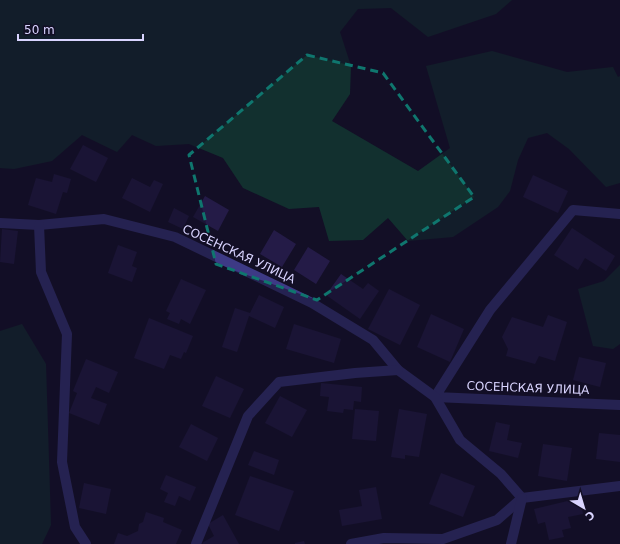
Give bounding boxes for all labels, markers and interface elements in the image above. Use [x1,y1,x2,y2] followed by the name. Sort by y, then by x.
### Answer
[18,16,143,42] scale bar
[24,23,55,37] text: 50 m
[180,222,298,287] street label: СОСЕНСКАЯ УЛИЦА
[466,379,590,397] street label: СОСЕНСКАЯ УЛИЦА
[564,488,604,528] north arrow
[583,508,597,523] text: С

